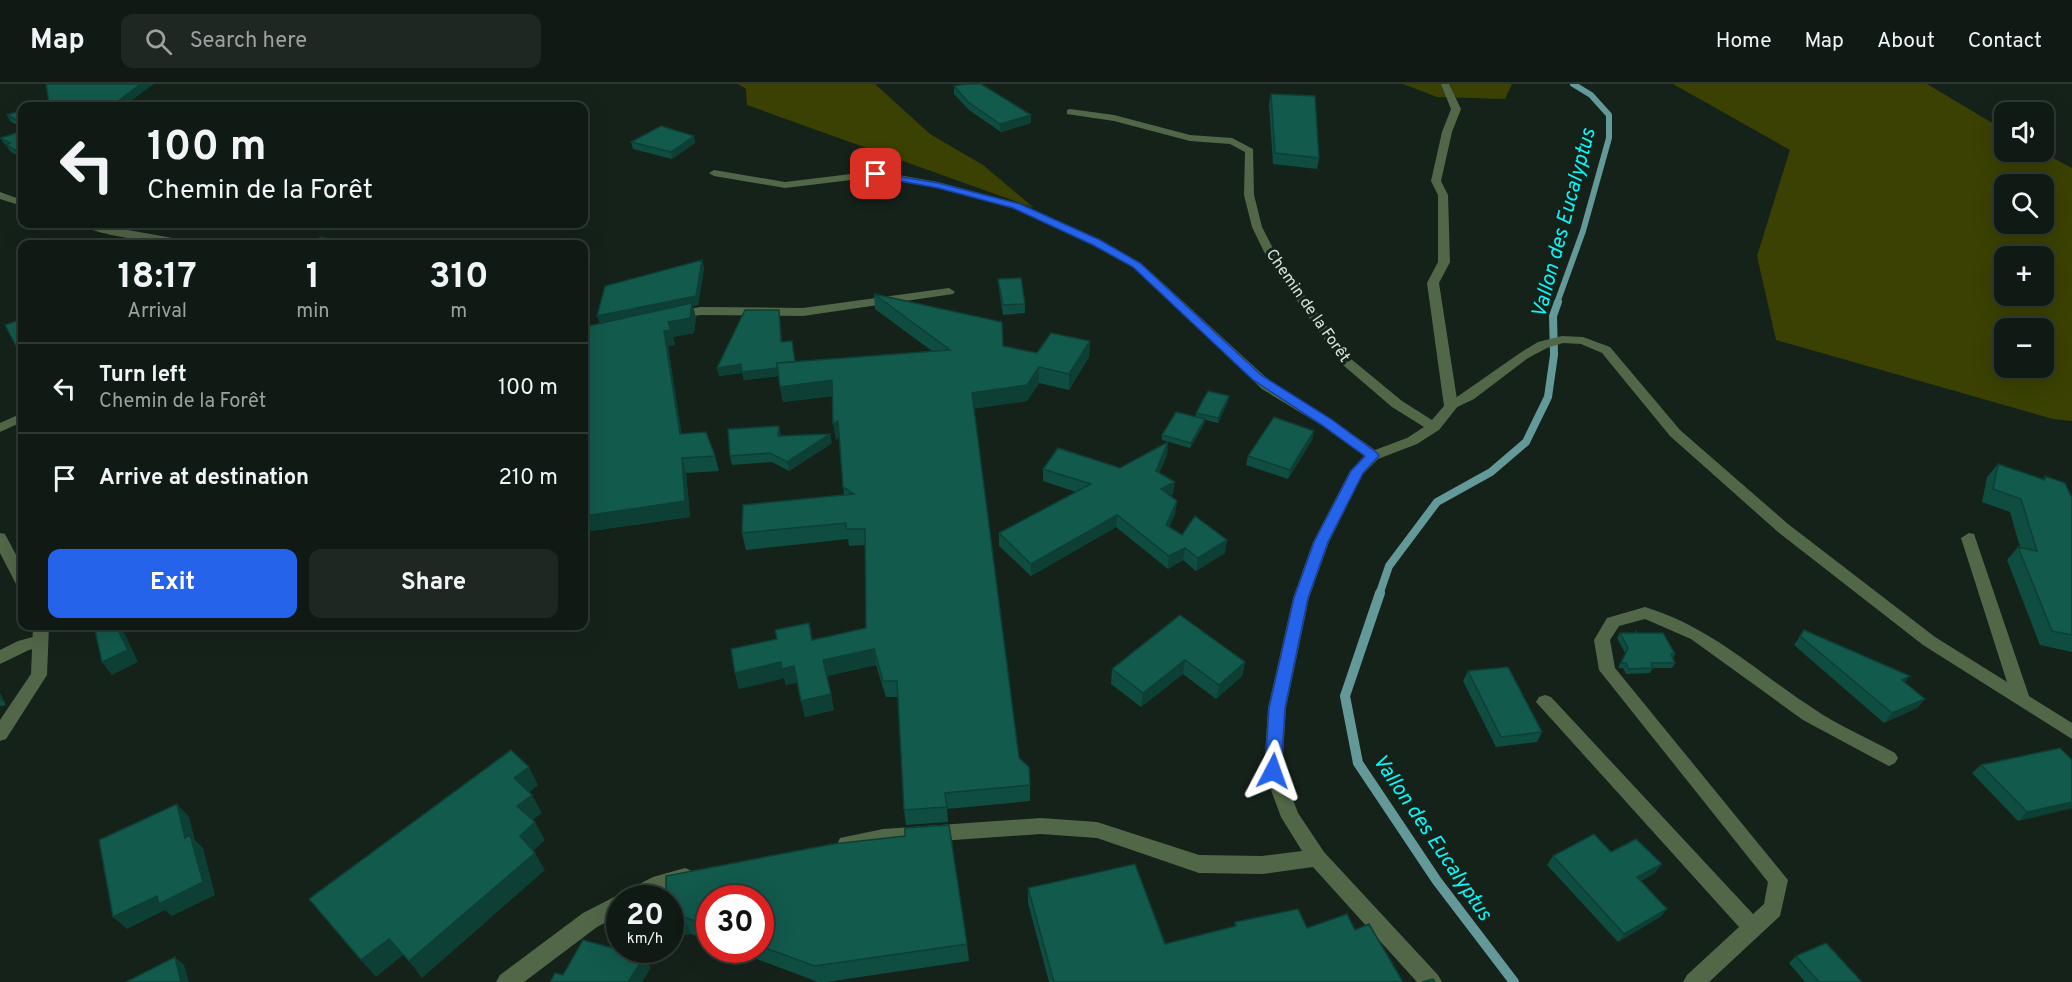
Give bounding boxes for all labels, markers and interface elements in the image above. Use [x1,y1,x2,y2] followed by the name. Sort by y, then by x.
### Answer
[121,14,541,68] search box
[30,23,85,59] text: Map
[142,25,175,58] icon: search
[190,28,307,55] text: Search here
[1716,28,1772,55] text: Home
[1805,28,1844,55] text: Map
[1877,28,1935,55] text: About
[1968,28,2042,55] text: Contact
[1994,102,2054,378] map controls
[1994,102,2054,162] button: sound
[147,122,266,175] text: 100 m
[1526,125,1603,321] water label: Vallon des Eucalyptus
[48,126,126,204] icon: left
[850,148,901,199] pin
[859,157,892,190] icon: arrive
[147,174,373,208] text: Chemin de la Forêt
[1994,174,2054,234] button: search
[1261,246,1354,367] street label: Chemin de la Forêt
[1994,246,2054,306] button: +
[117,255,197,301] text: 18:17
[306,255,320,301] text: 1
[429,255,489,301] text: 310
[127,299,187,325] text: Arrival
[296,299,330,325] text: min
[450,299,467,325] text: m
[1994,318,2054,378] button: −
[99,362,187,389] text: Turn left
[48,372,81,405] icon: left
[498,375,558,402] text: 100 m
[99,389,266,415] text: Chemin de la Forêt
[48,462,81,495] icon: arrive
[99,465,309,492] text: Arrive at destination
[498,465,558,492] text: 210 m
[48,549,297,618] button: Exit
[309,549,558,618] button: Share
[1241,739,1305,803] position arrow
[1366,749,1498,927] water label: Vallon des Eucalyptus
[696,885,774,963] speed limit sign: 30
[626,898,664,935] text: 20
[627,930,663,949] text: km/h

